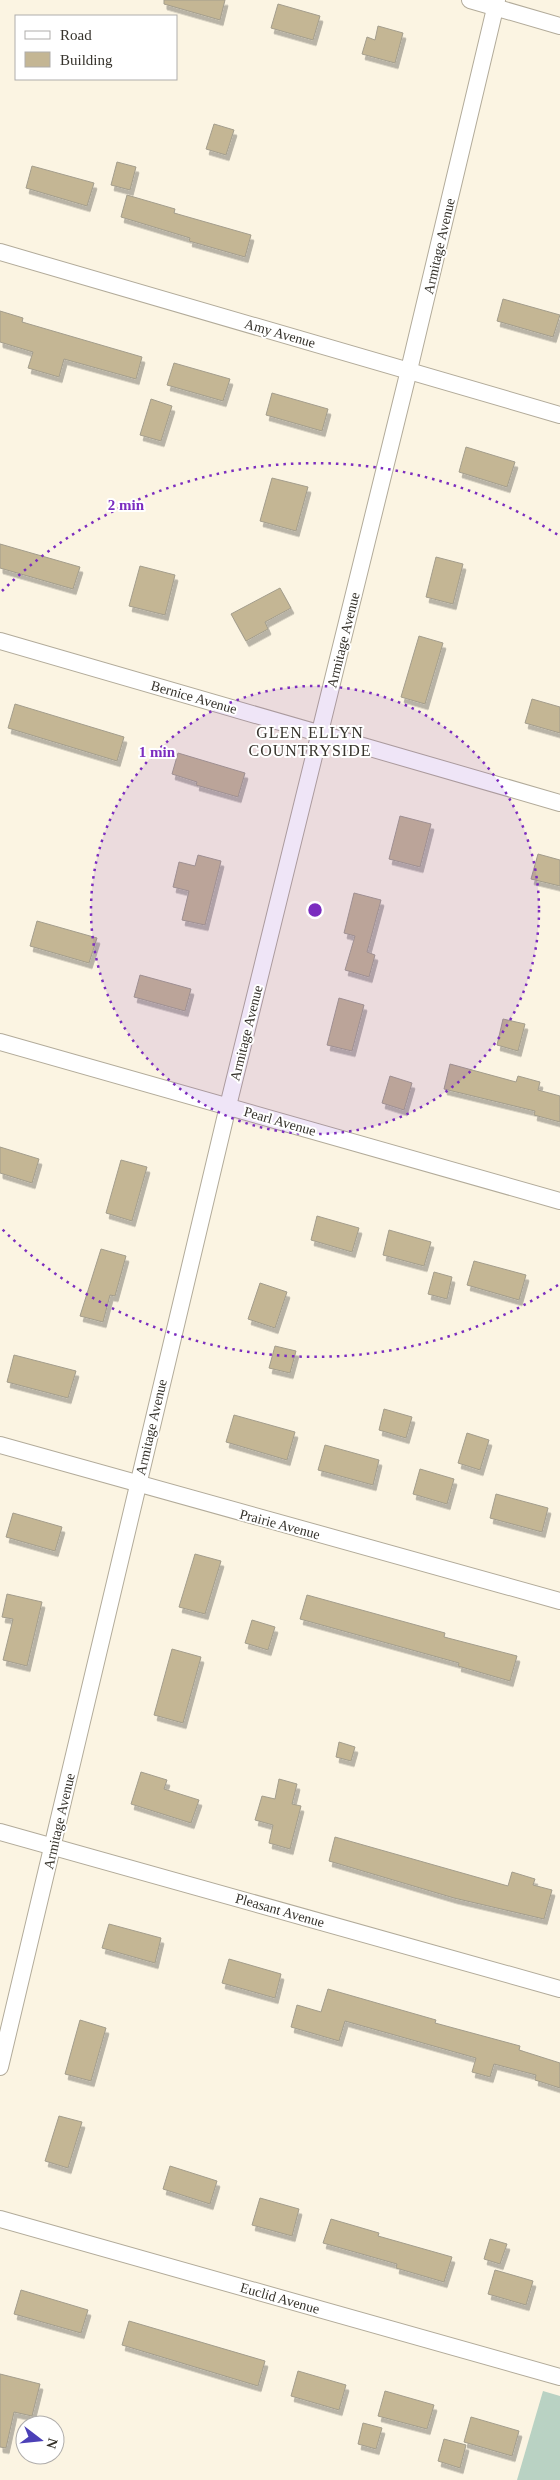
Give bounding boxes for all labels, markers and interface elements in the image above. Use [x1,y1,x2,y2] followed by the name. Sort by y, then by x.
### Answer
[15,15,178,80] legend
[60,27,92,43] text: Road
[60,52,113,68] text: Building
[421,197,458,296] street label: Armitage Avenue
[243,316,317,351] street label: Amy Avenue
[108,497,145,513] text: 2 min
[324,591,363,690] street label: Armitage Avenue
[149,678,239,717] street label: Bernice Avenue
[248,724,372,759] district label: GLEN ELLYN COUNTRYSIDE
[139,744,176,760] text: 1 min
[306,901,324,919] centre of rings
[227,984,266,1083] street label: Armitage Avenue
[242,1104,317,1139] street label: Pearl Avenue
[133,1378,170,1477] street label: Armitage Avenue
[238,1507,322,1542] street label: Prairie Avenue
[41,1772,78,1871] street label: Armitage Avenue
[234,1891,326,1930] street label: Pleasant Avenue
[238,2280,321,2317] street label: Euclid Avenue
[15,2415,65,2465] north arrow
[43,2437,61,2450] text: N

